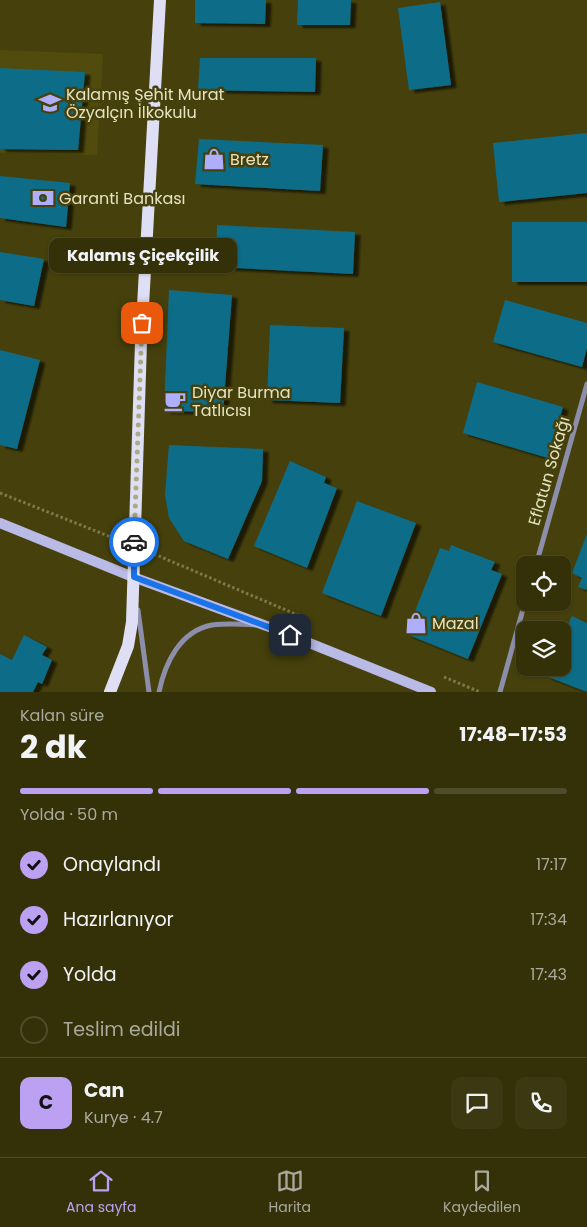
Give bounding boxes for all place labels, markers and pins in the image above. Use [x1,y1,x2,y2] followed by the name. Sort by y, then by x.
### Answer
[66,83,225,124] place label: Kalamış Şehit Murat Özyalçın İlkokulu
[37,90,63,116] school or university icon: Kalamış Şehit Murat Özyalçın İlkokulu
[201,146,227,172] shop icon: Bretz
[230,148,269,171] place label: Bretz
[30,185,56,211] bank icon: Garanti Bankası
[59,187,186,210] place label: Garanti Bankası
[48,238,236,273] callout: Kalamış Çiçekçilik
[121,302,163,344] pin
[192,381,291,422] place label: Diyar Burma Tatlıcısı
[162,388,188,414] cafe icon: Diyar Burma Tatlıcısı
[403,610,429,636] shop icon: Mazal
[432,612,479,635] place label: Mazal
[269,614,311,656] pin

